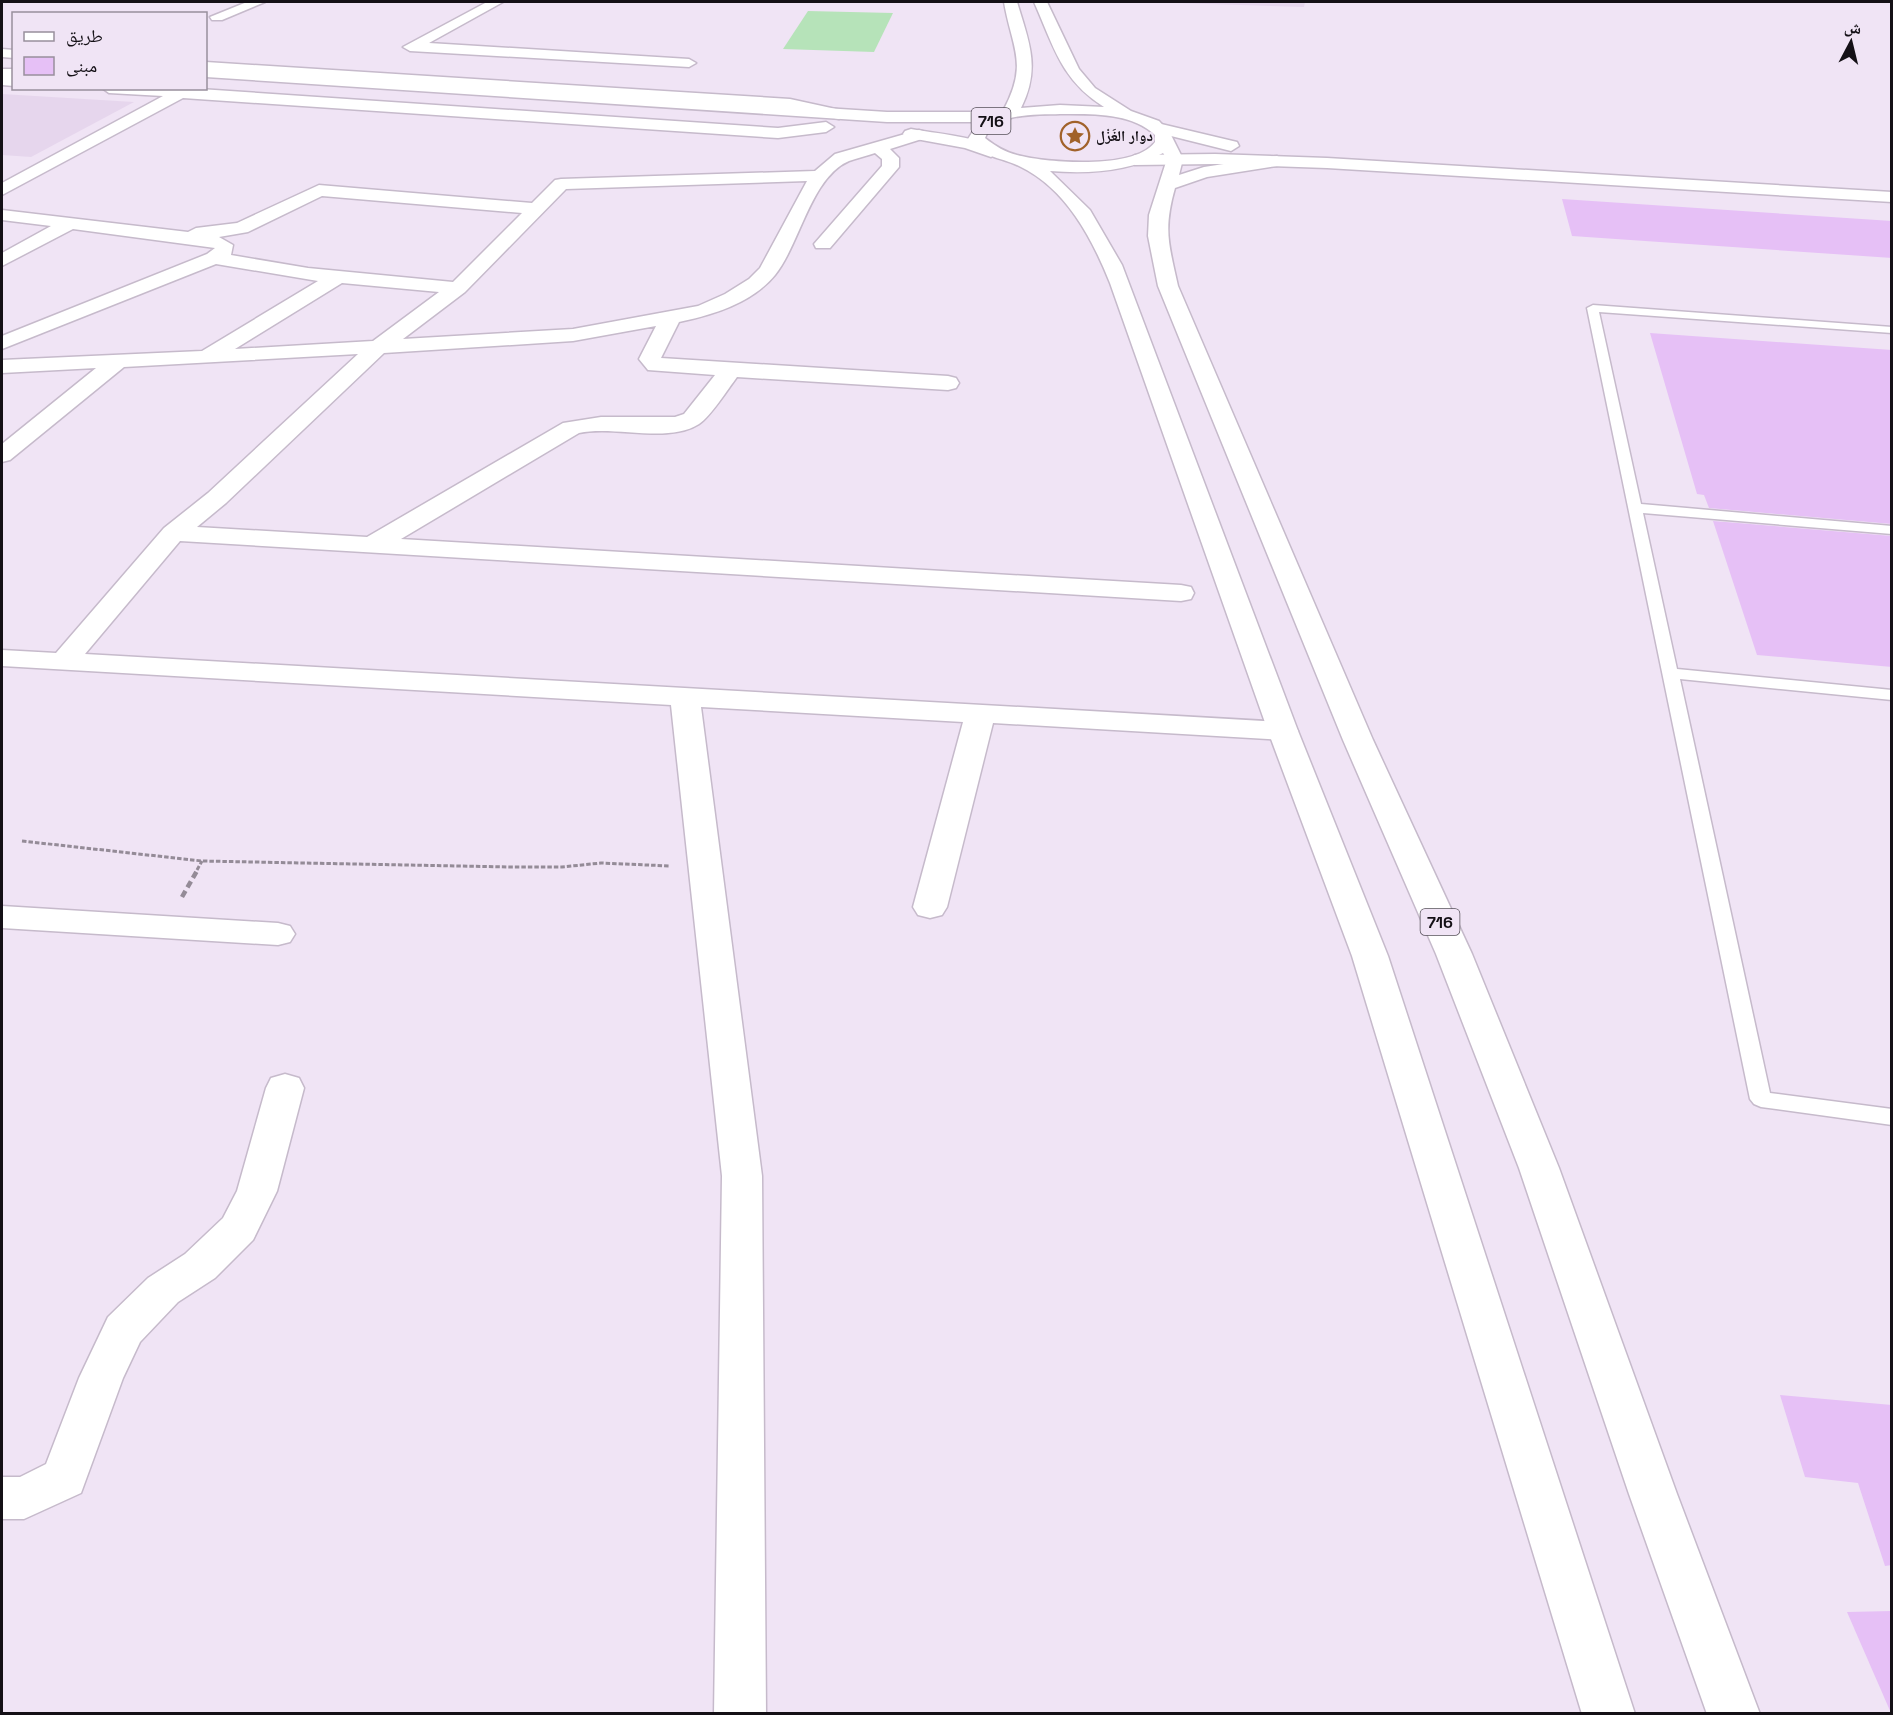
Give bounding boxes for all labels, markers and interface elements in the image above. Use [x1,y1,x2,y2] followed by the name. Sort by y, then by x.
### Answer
[12,12,207,90] legend
[1821,12,1881,72] north arrow
[1843,16,1862,39] text: ش
[66,24,103,47] text: طريق
[66,54,97,77] text: مبنى
[972,108,1010,134] road number: 716
[1059,120,1091,152] place icon: دوار الغَزْل
[1096,126,1153,145] place label: دوار الغَزْل
[1420,909,1460,935] road number: 716

